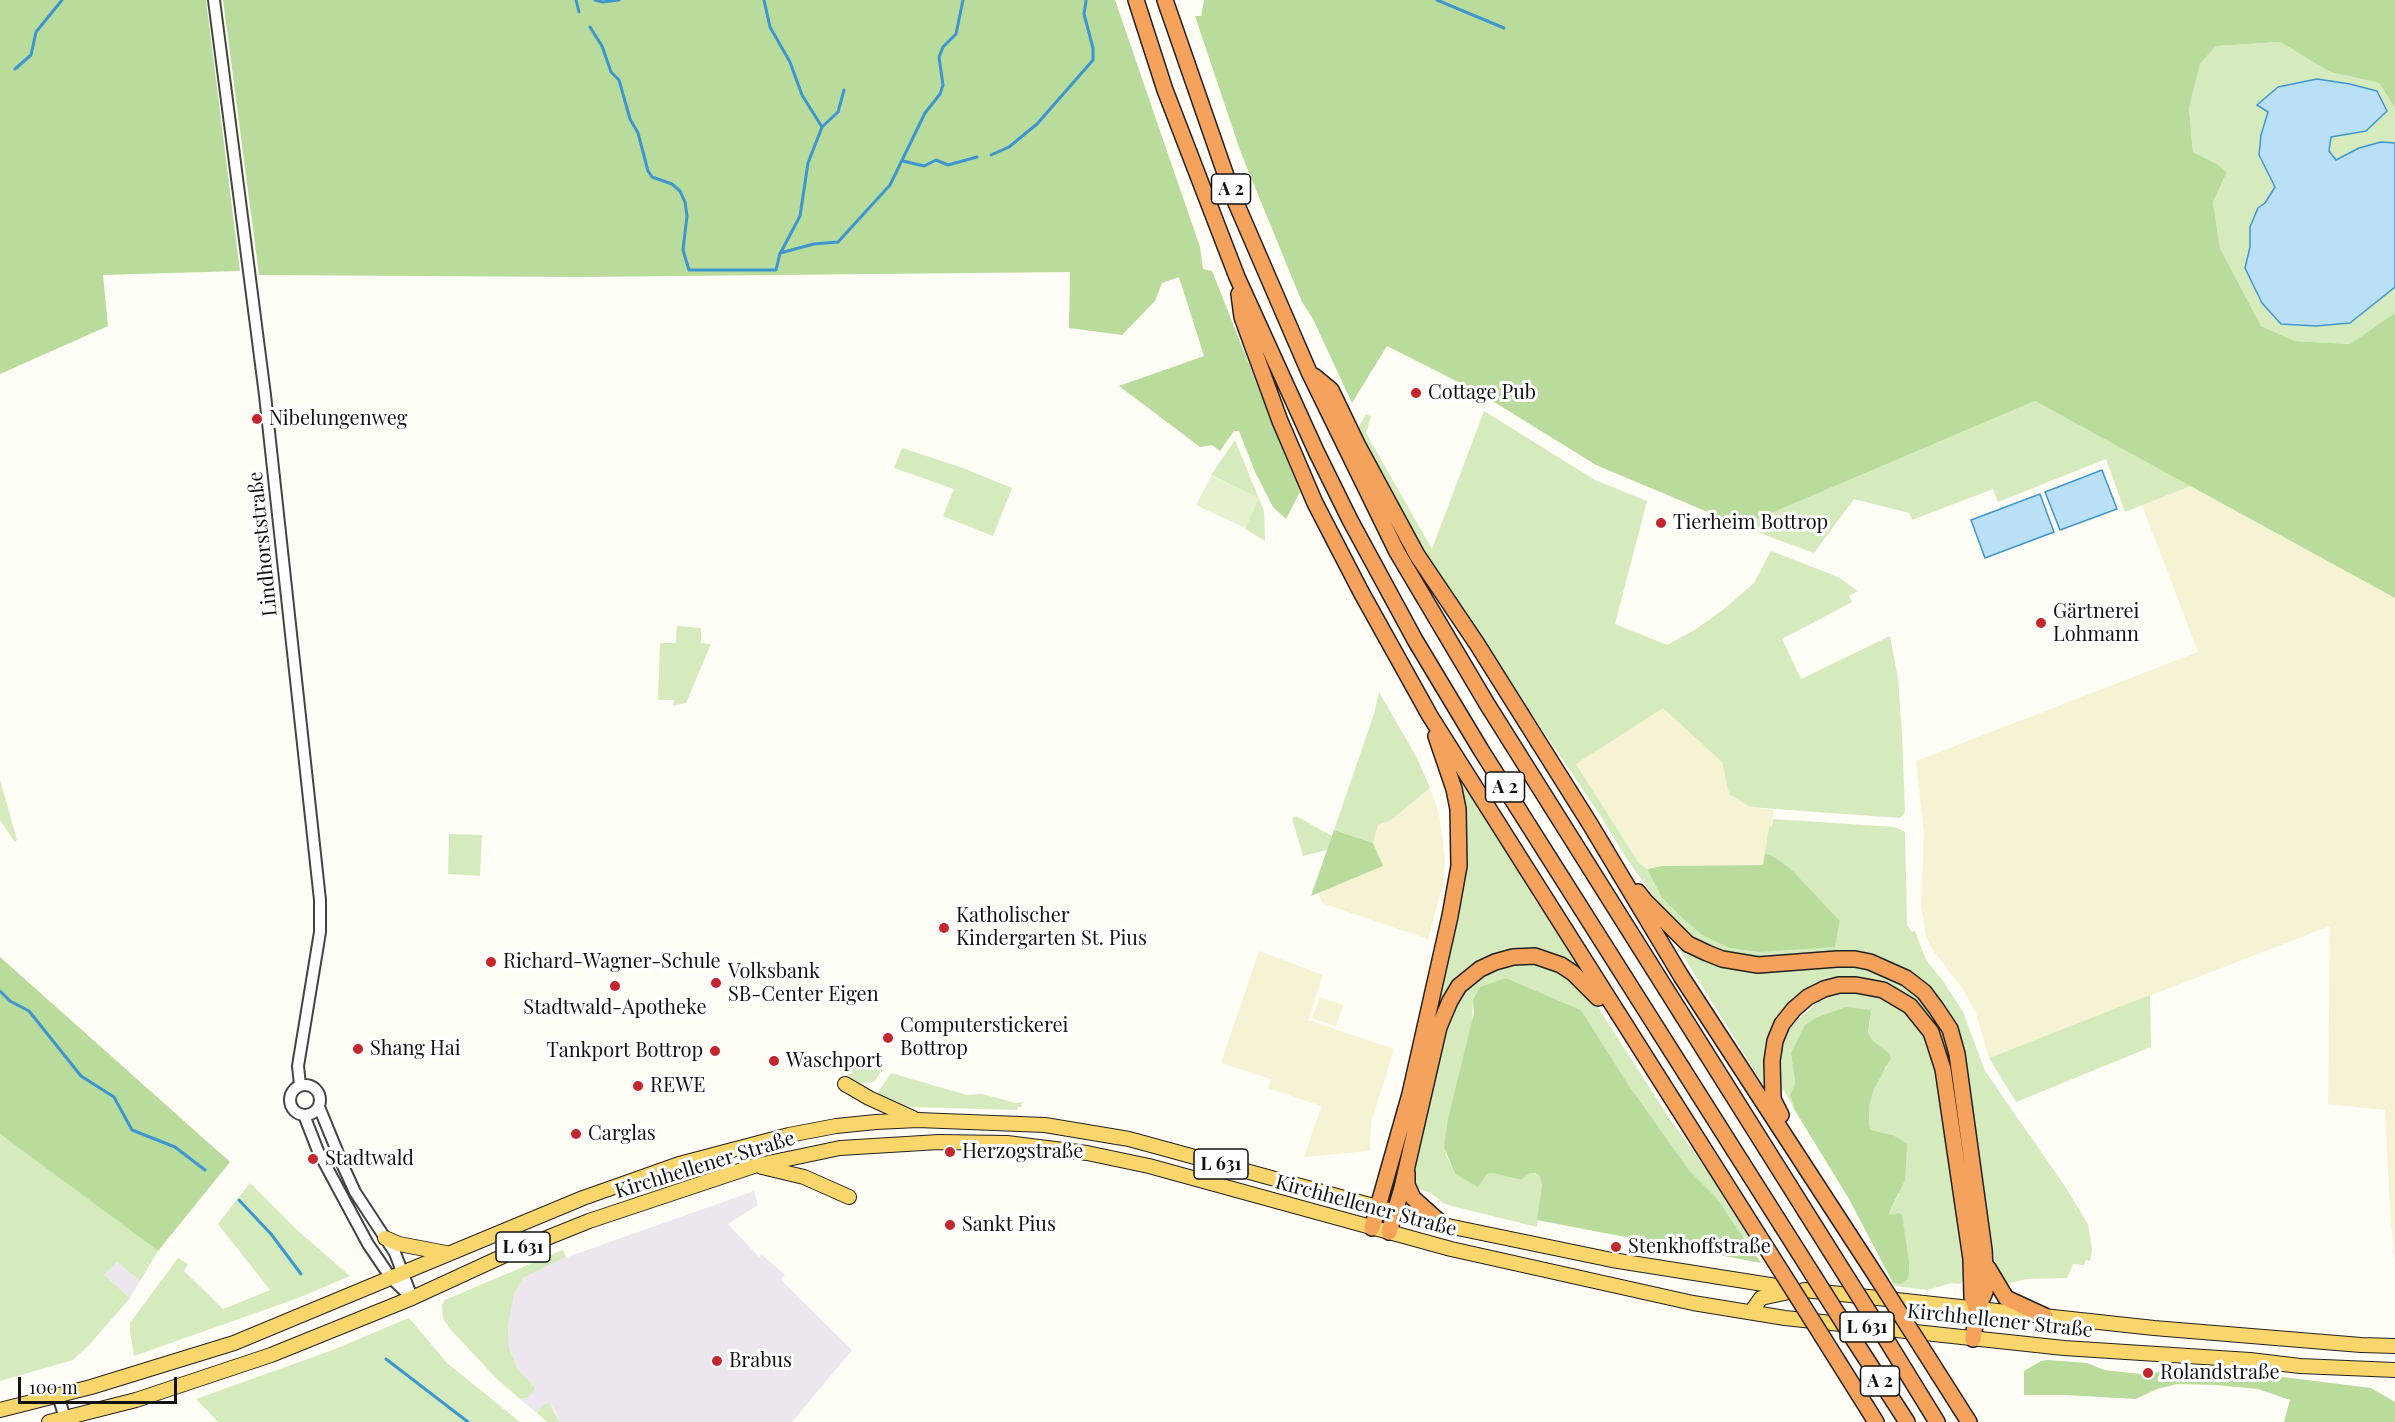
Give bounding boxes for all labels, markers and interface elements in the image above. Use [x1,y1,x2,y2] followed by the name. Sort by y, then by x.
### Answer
[1212,174,1250,204] road number: A 2
[1428,381,1536,405] place label: Cottage Pub
[1409,386,1423,400] marker: Cottage Pub
[269,407,407,431] place label: Nibelungenweg
[250,412,264,426] marker: Nibelungenweg
[243,470,283,618] street label: Lindhorststraße
[1673,511,1828,535] place label: Tierheim Bottrop
[1654,516,1668,530] marker: Tierheim Bottrop
[2053,600,2139,647] place label: Gärtnerei Lohmann
[2034,616,2048,630] marker: Gärtnerei Lohmann
[1486,772,1524,802] road number: A 2
[956,904,1147,951] place label: Katholischer Kindergarten St. Pius
[937,921,951,935] marker: Katholischer Kindergarten St. Pius
[503,950,721,974] place label: Richard-Wagner-Schule
[484,955,498,969] marker: Richard-Wagner-Schule
[728,960,879,1007] place label: Volksbank SB-Center Eigen
[709,976,723,990] marker: Volksbank SB-Center Eigen
[608,979,622,993] marker: Stadtwald-Apotheke
[523,996,707,1020] place label: Stadtwald-Apotheke
[900,1014,1068,1061] place label: Computerstickerei Bottrop
[881,1031,895,1045] marker: Computerstickerei Bottrop
[370,1037,461,1061] place label: Shang Hai
[547,1039,703,1063] place label: Tankport Bottrop
[351,1042,365,1056] marker: Shang Hai
[708,1044,722,1058] marker: Tankport Bottrop
[786,1049,882,1073] place label: Waschport
[767,1054,781,1068] marker: Waschport
[650,1074,705,1098] place label: REWE
[631,1079,645,1093] marker: REWE
[588,1122,656,1146] place label: Carglas
[612,1126,798,1204] street label: Kirchhellener Straße
[569,1127,583,1141] marker: Carglas
[962,1140,1083,1164] place label: Herzogstraße
[943,1145,957,1159] marker: Herzogstraße
[325,1147,414,1171] place label: Stadtwald
[1194,1149,1248,1179] road number: L 631
[306,1152,320,1166] marker: Stadtwald
[1273,1170,1459,1242] street label: Kirchhellener Straße
[962,1213,1056,1237] place label: Sankt Pius
[943,1218,957,1232] marker: Sankt Pius
[496,1232,550,1262] road number: L 631
[1628,1235,1771,1259] place label: Stenkhoffstraße
[1609,1240,1623,1254] marker: Stenkhoffstraße
[1906,1299,2094,1343] street label: Kirchhellener Straße
[1840,1312,1894,1342] road number: L 631
[729,1349,792,1373] place label: Brabus
[710,1354,724,1368] marker: Brabus
[2160,1361,2280,1385] place label: Rolandstraße
[21,1365,180,1403] scale bar
[1860,1366,1900,1396] road number: A 2
[2141,1366,2155,1380] marker: Rolandstraße
[29,1375,78,1399] text: 100 m

